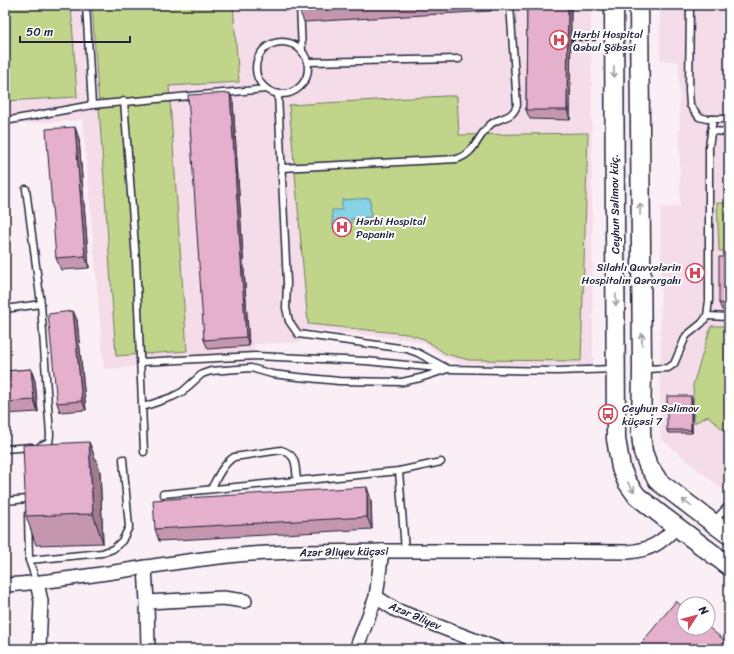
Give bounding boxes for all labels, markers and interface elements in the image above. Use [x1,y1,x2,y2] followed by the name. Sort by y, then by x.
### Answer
[20,18,130,44] scale bar
[26,21,53,43] text: 50 m
[573,25,644,57] place label: Hərbi Hospital Qəbul Şöbəsi
[548,29,570,51] hospital icon: Hərbi Hospital Qəbul Şöbəsi
[610,65,618,78] one-way arrow
[605,154,625,254] street label: Ceyhun Səlimov küç.
[636,203,644,216] one-way arrow
[356,212,427,244] place label: Hərbi Hospital Papanin
[331,216,353,238] hospital icon: Hərbi Hospital Papanin
[582,258,681,290] place label: Silahlı Quvvələrin Hospitalın Qərargahı
[684,262,706,284] hospital icon: Silahlı Quvvələrin Hospitalın Qərargahı
[612,293,620,306] one-way arrow
[638,333,646,346] one-way arrow
[622,399,699,431] place label: Ceyhun Səlimov küçəsi 7
[597,403,619,425] bus stop icon: Ceyhun Səlimov küçəsi 7
[627,481,635,492] one-way arrow
[681,499,692,507] one-way arrow
[298,542,390,562] street label: Azər Əliyev küçəsi
[385,596,445,636] street label: Azər Əliyev
[676,596,716,636] north arrow
[693,601,714,619] text: N

